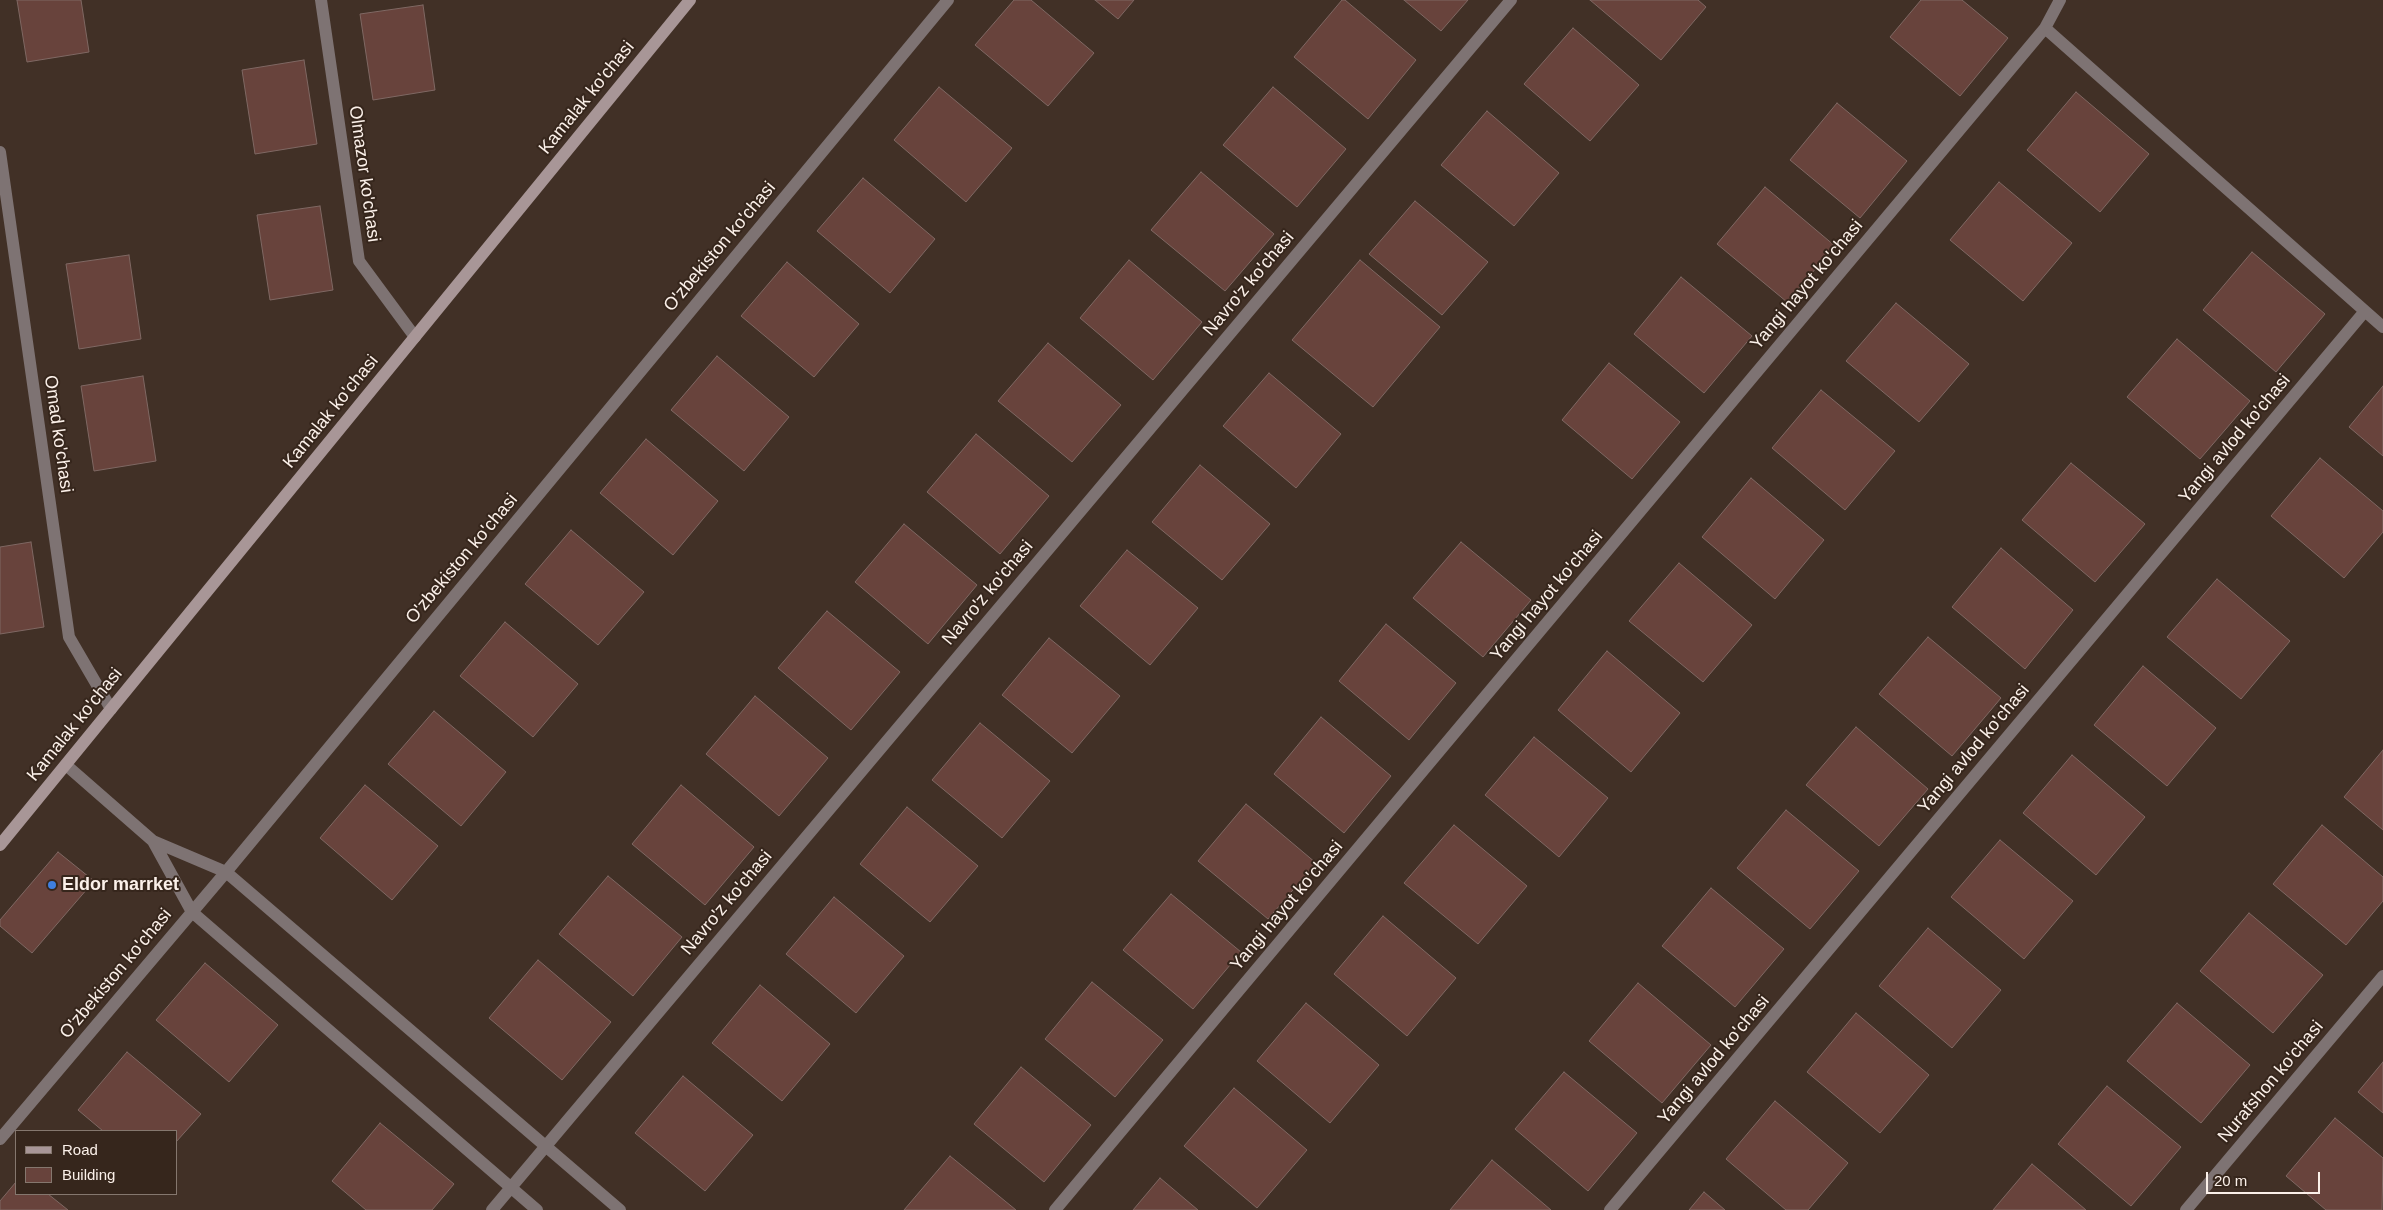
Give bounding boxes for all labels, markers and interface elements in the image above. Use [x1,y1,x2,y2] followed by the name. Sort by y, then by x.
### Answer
[535,37,639,159] street label: Kamalak ko'chasi
[344,104,384,244] street label: Olmazor ko'chasi
[659,178,781,316] street label: O'zbekiston ko'chasi
[1746,216,1868,354] street label: Yangi hayot ko'chasi
[1199,227,1299,341] street label: Navro'z ko'chasi
[279,351,383,473] street label: Kamalak ko'chasi
[2175,370,2295,508] street label: Yangi avlod ko'chasi
[39,374,77,494] street label: Omad ko'chasi
[401,490,523,628] street label: O'zbekiston ko'chasi
[1486,527,1608,665] street label: Yangi hayot ko'chasi
[938,536,1038,650] street label: Navro'z ko'chasi
[23,664,127,786] street label: Kamalak ko'chasi
[1914,680,2034,818] street label: Yangi avlod ko'chasi
[1226,837,1348,975] street label: Yangi hayot ko'chasi
[677,846,777,960] street label: Navro'z ko'chasi
[62,874,179,896] place label: Eldor marrket
[46,879,58,891] marker: Eldor marrket
[55,905,177,1043] street label: O'zbekiston ko'chasi
[1654,991,1774,1129] street label: Yangi avlod ko'chasi
[2214,1017,2328,1147] street label: Nurafshon ko'chasi
[15,1130,178,1195] legend
[62,1141,98,1158] text: Road
[2208,1162,2322,1194] scale bar
[62,1166,115,1183] text: Building
[2214,1172,2247,1189] text: 20 m

